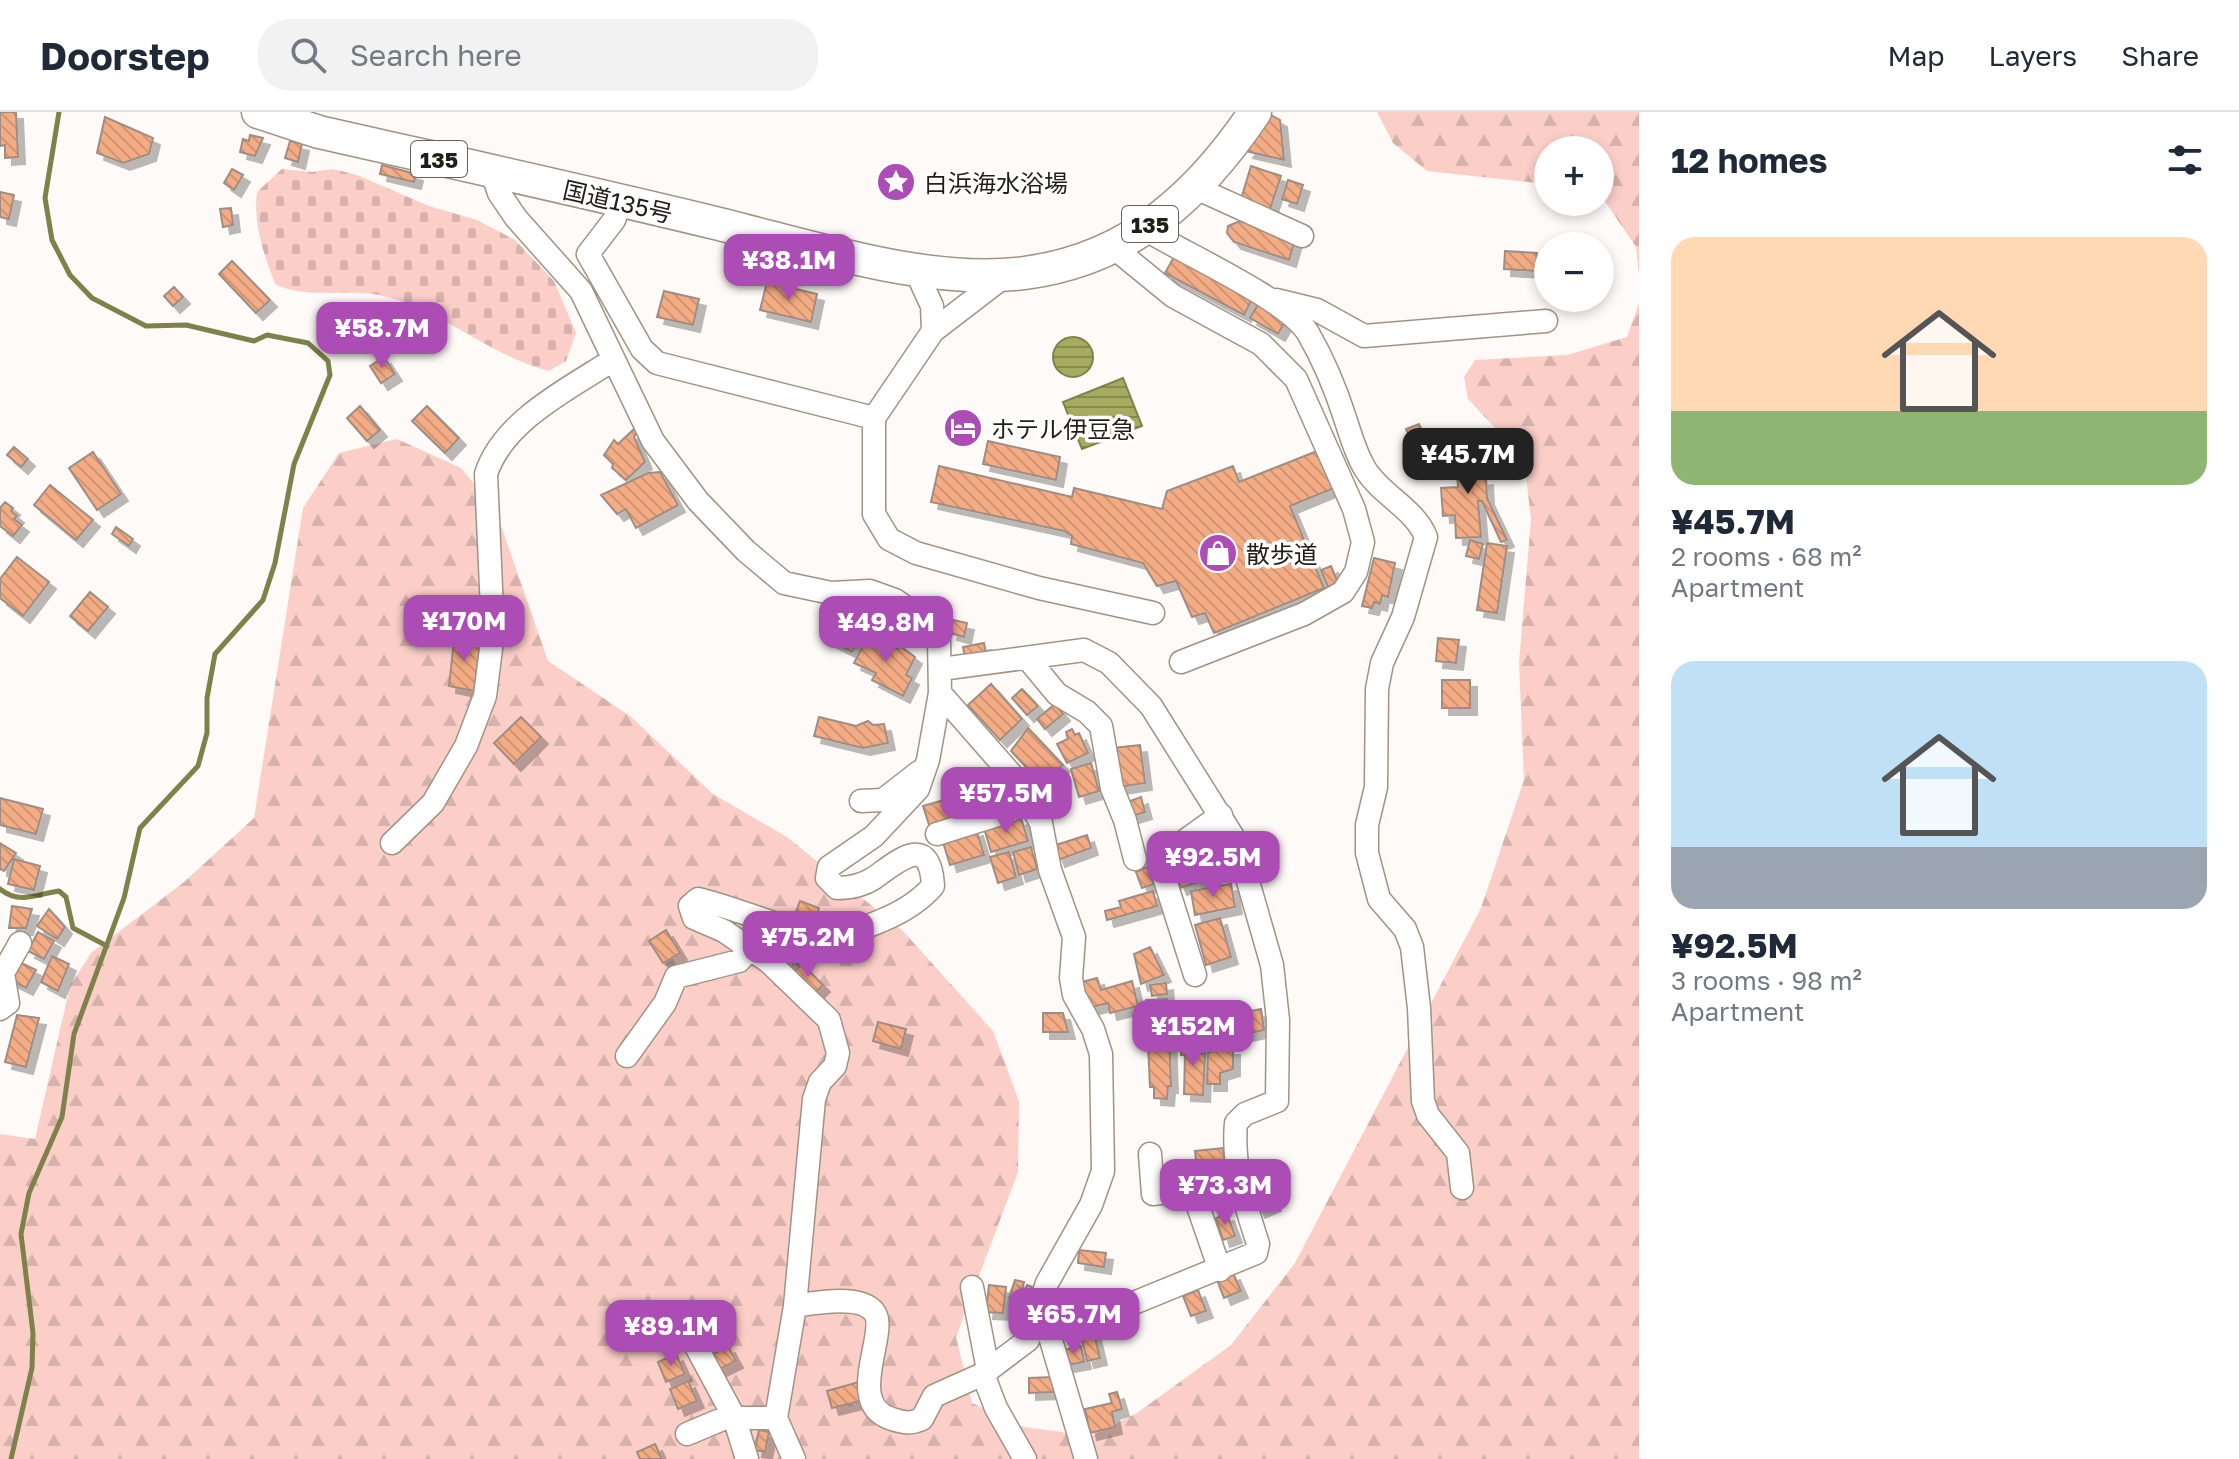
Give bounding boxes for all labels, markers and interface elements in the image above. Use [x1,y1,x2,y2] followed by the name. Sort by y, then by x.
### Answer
[258,19,818,91] search box
[40,33,210,78] text: Doorstep
[286,33,330,77] icon: search
[350,37,522,73] text: Search here
[1887,39,1945,72] text: Map
[1989,39,2077,72] text: Layers
[2121,39,2199,72] text: Share
[1534,136,1614,312] map controls
[1534,136,1614,216] button: +
[2163,138,2207,182] icon: filters
[1671,140,1828,180] text: 12 homes
[411,141,467,177] road number: 135
[875,161,917,203] place icon: 白浜海水浴場
[924,168,1068,197] place label: 白浜海水浴場
[560,174,676,228] street label: 国道135号
[1122,206,1178,242] road number: 135
[1534,232,1614,312] button: −
[724,234,854,302] pin: ¥38.1M
[742,244,836,275] text: ¥38.1M
[1867,289,2011,433] icon: home
[317,302,447,370] pin: ¥58.7M
[334,312,430,343] text: ¥58.7M
[942,407,984,449] hotel icon: ホテル伊豆急
[991,414,1135,443] place label: ホテル伊豆急
[1403,428,1533,496] pin: ¥45.7M
[1421,438,1515,469] text: ¥45.7M
[1671,501,1795,541] text: ¥45.7M
[1197,532,1239,574] shop icon: 散歩道
[1246,539,1318,568] place label: 散歩道
[1671,541,1862,572] text: 2 rooms · 68 m²
[1671,572,1804,603] text: Apartment
[408,595,520,663] pin: ¥170M
[821,596,951,664] pin: ¥49.8M
[422,605,506,636] text: ¥170M
[837,606,935,637] text: ¥49.8M
[1867,713,2011,857] icon: home
[941,767,1071,835] pin: ¥57.5M
[959,777,1053,808] text: ¥57.5M
[1148,831,1278,899] pin: ¥92.5M
[1165,841,1261,872] text: ¥92.5M
[743,911,873,979] pin: ¥75.2M
[761,921,855,952] text: ¥75.2M
[1671,925,1798,965] text: ¥92.5M
[1671,965,1862,996] text: 3 rooms · 98 m²
[1671,996,1804,1027] text: Apartment
[1137,1000,1249,1068] pin: ¥152M
[1150,1010,1236,1041] text: ¥152M
[1160,1159,1290,1227] pin: ¥73.3M
[1178,1169,1272,1200] text: ¥73.3M
[1009,1288,1139,1356] pin: ¥65.7M
[1026,1298,1122,1329] text: ¥65.7M
[606,1300,736,1368] pin: ¥89.1M
[623,1310,719,1341] text: ¥89.1M

